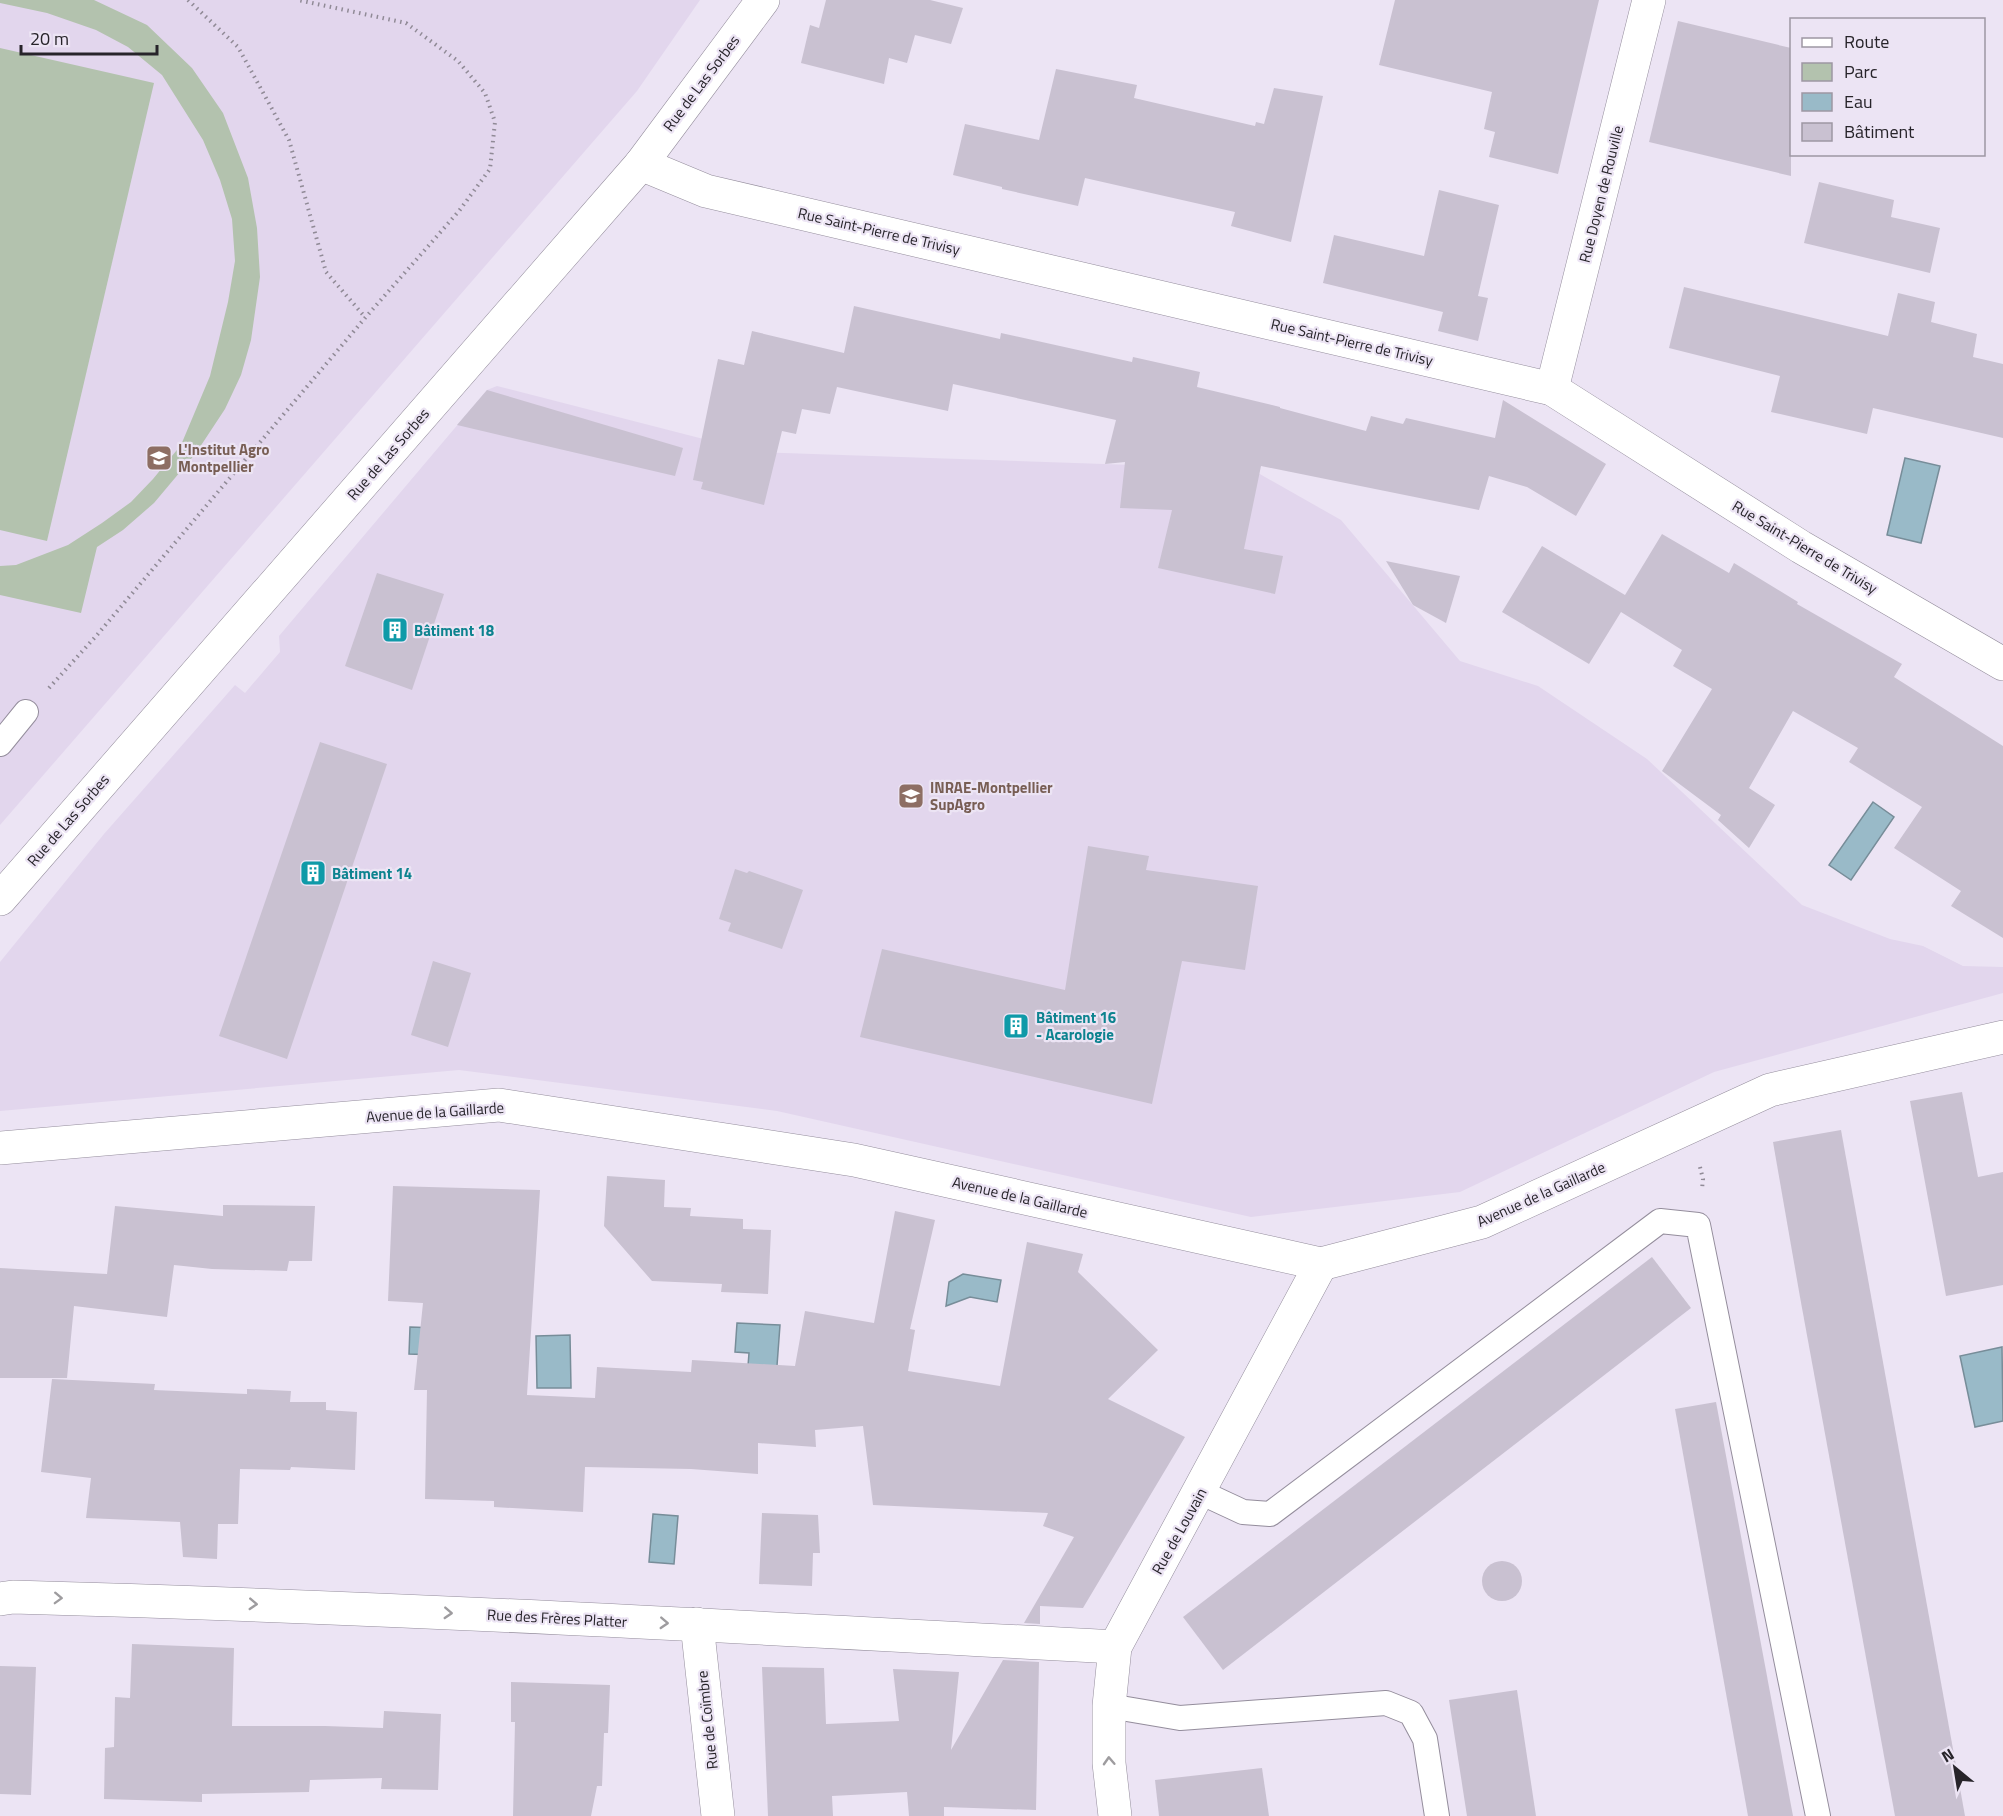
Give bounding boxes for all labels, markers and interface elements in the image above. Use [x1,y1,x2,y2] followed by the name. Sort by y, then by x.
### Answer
[21,18,158,56] scale bar
[1790,18,1985,156] legend
[30,25,69,52] text: 20 m
[1844,28,1889,55] text: Route
[657,30,745,136] street label: Rue de Las Sorbes
[1844,58,1878,85] text: Parc
[1844,88,1873,115] text: Eau
[1844,118,1915,145] text: Bâtiment
[1573,123,1629,265] street label: Rue Doyen de Rouville
[796,201,962,261] street label: Rue Saint-Pierre de Trivisy
[1269,312,1435,372] street label: Rue Saint-Pierre de Trivisy
[341,403,435,505] street label: Rue de Las Sorbes
[178,438,270,478] place label: L'Institut Agro Montpellier
[144,443,174,473] school or university icon: L'Institut Agro Montpellier
[1728,494,1882,600] street label: Rue Saint-Pierre de Trivisy
[380,615,410,645] building icon: Bâtiment 18
[414,619,494,642] place label: Bâtiment 18
[21,769,115,871] street label: Rue de Las Sorbes
[930,776,1053,816] place label: INRAE-Montpellier SupAgro
[896,781,926,811] school or university icon: INRAE-Montpellier SupAgro
[298,858,328,888] building icon: Bâtiment 14
[332,862,412,885] place label: Bâtiment 14
[1036,1006,1116,1046] place label: Bâtiment 16 - Acarologie
[1001,1011,1031,1041] building icon: Bâtiment 16 - Acarologie
[365,1096,505,1128] street label: Avenue de la Gaillarde
[1473,1155,1609,1233] street label: Avenue de la Gaillarde
[950,1170,1090,1224] street label: Avenue de la Gaillarde
[1146,1484,1212,1578] street label: Rue de Louvain
[54,1592,63,1604] one-way arrow
[249,1598,258,1611] one-way arrow
[486,1603,628,1633] street label: Rue des Frères Platter
[444,1607,453,1620] one-way arrow
[659,1616,668,1629] one-way arrow
[690,1670,724,1770] street label: Rue de Coïmbre
[1925,1738,1985,1798] north arrow
[1937,1742,1958,1768] text: N
[1103,1757,1116,1766] one-way arrow

